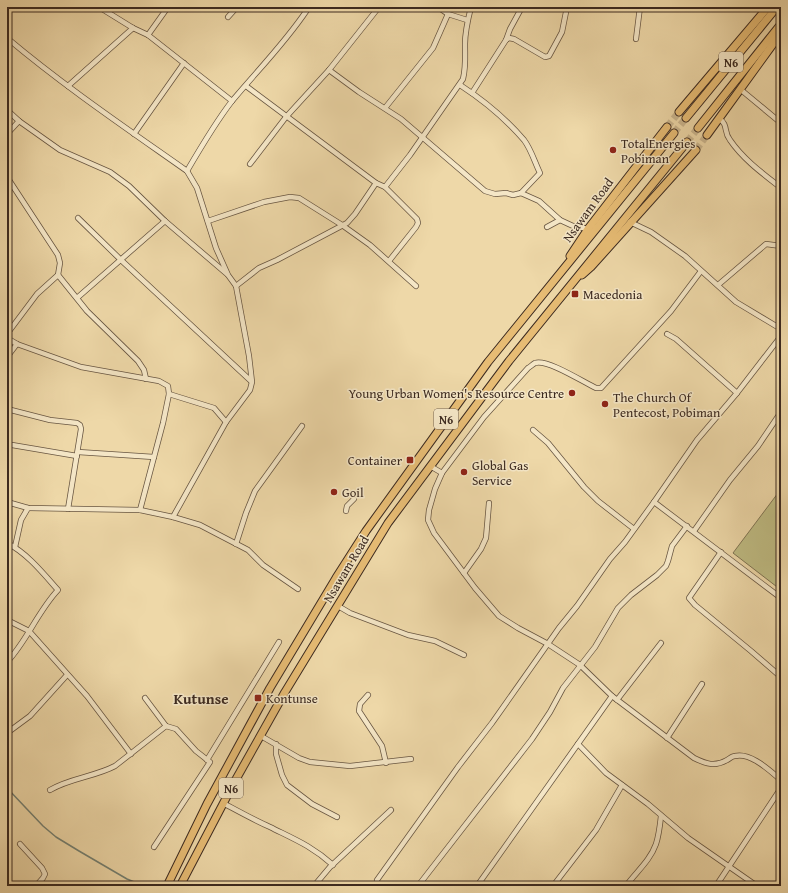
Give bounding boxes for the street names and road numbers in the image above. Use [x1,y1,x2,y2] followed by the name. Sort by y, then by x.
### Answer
[719,52,743,72] road number: N6
[558,174,618,246] street label: Nsawam Road
[434,409,458,429] road number: N6
[318,532,374,606] street label: Nsawam Road
[219,778,243,798] road number: N6

